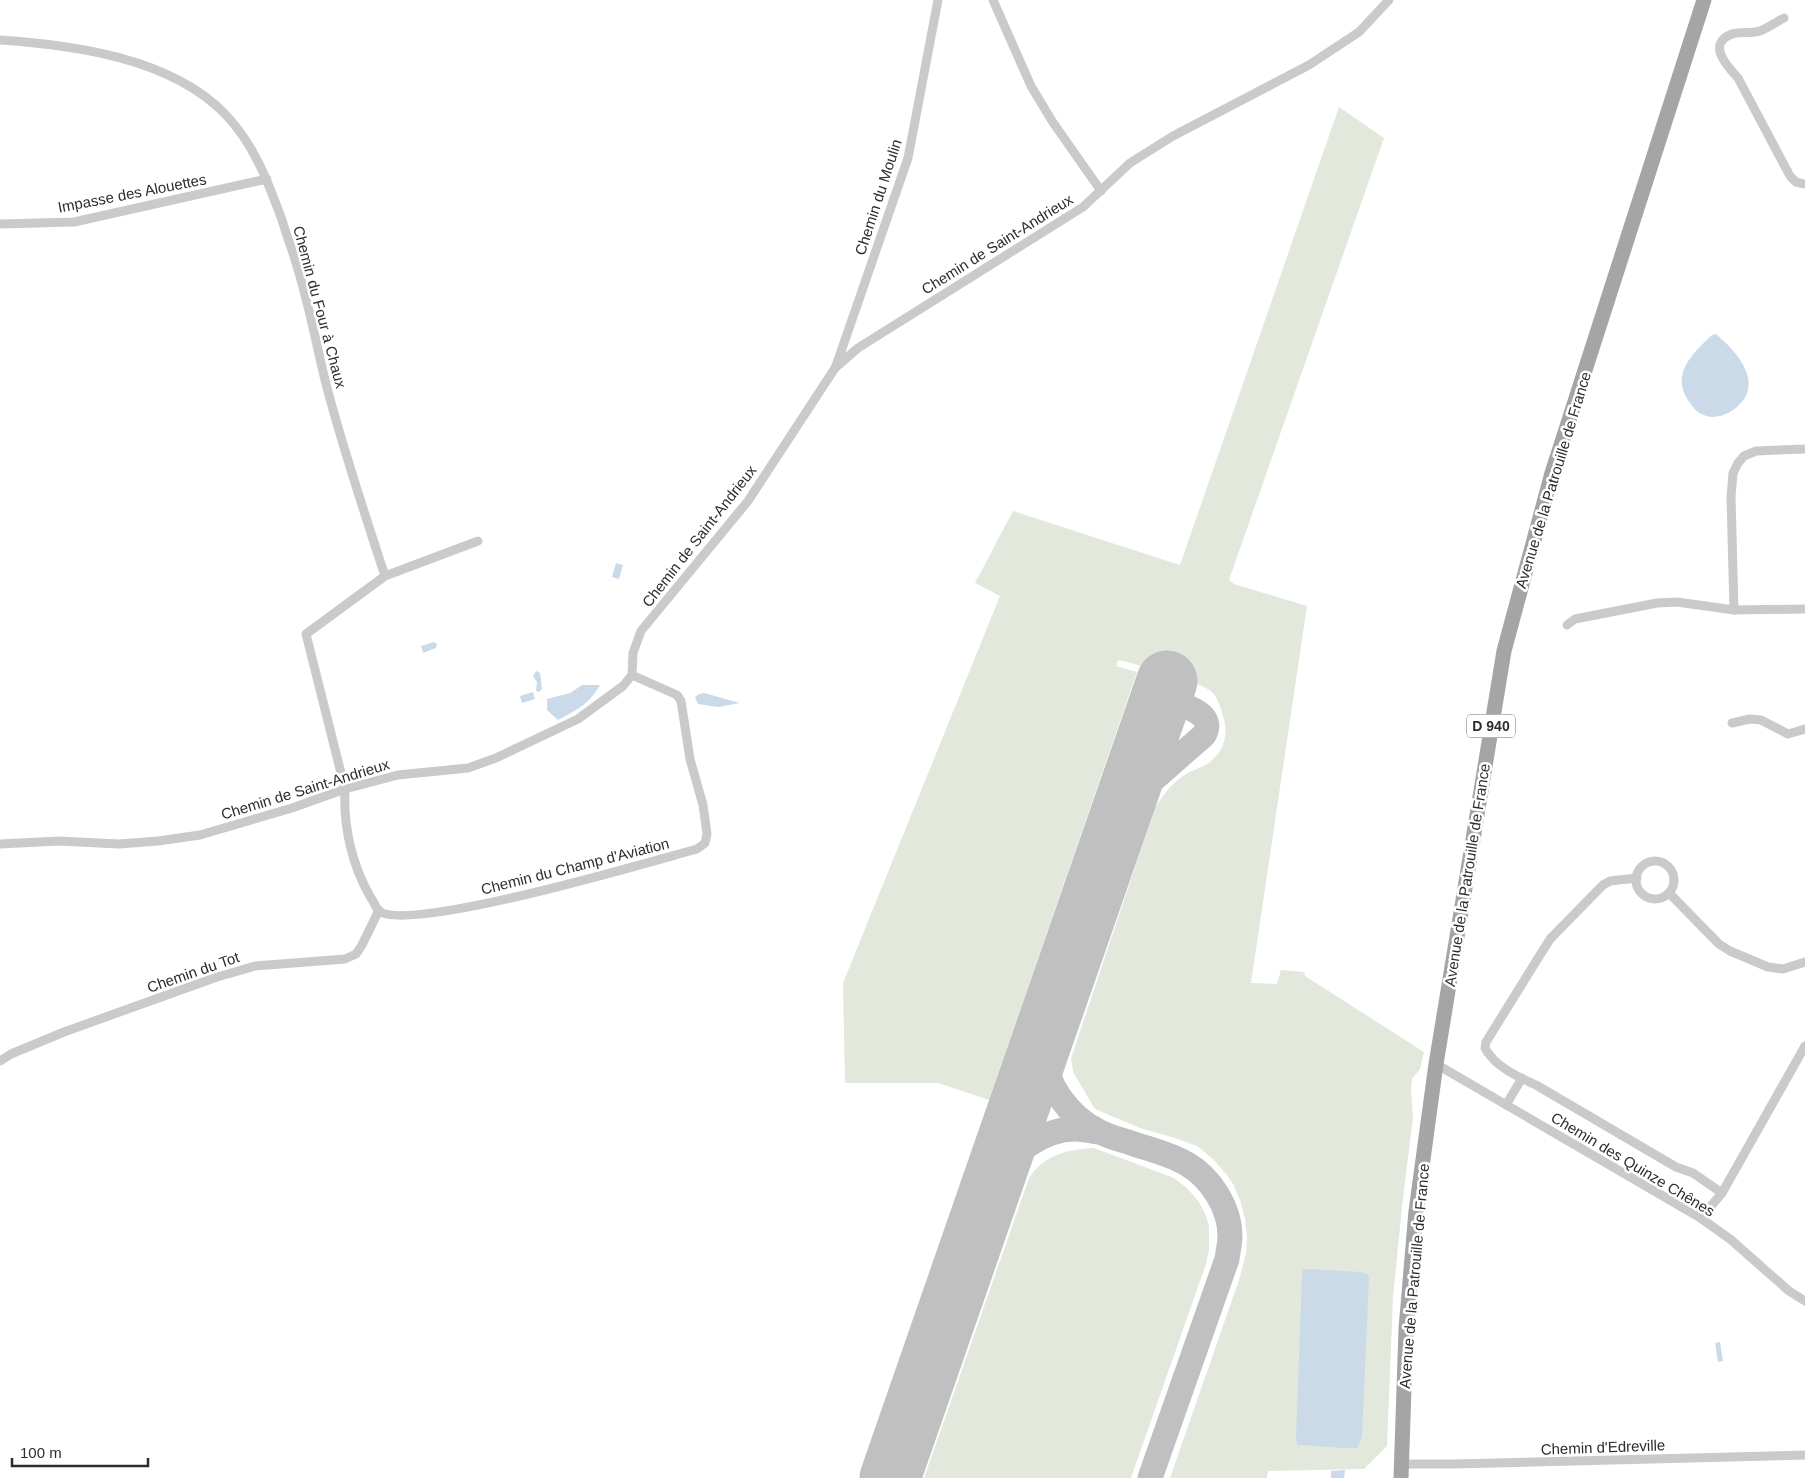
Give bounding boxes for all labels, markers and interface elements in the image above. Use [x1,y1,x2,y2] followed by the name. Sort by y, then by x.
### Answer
[851,137,905,257] street label: Chemin du Moulin
[56,170,208,216] street label: Impasse des Alouettes
[918,190,1076,298] street label: Chemin de Saint-Andrieux
[290,224,350,391] street label: Chemin du Four à Chaux
[1512,370,1594,590] street label: Avenue de la Patrouille de France
[638,461,760,610] street label: Chemin de Saint-Andrieux
[1467,714,1515,738] road number: D 940
[219,755,392,823] street label: Chemin de Saint-Andrieux
[1441,762,1493,988] street label: Avenue de la Patrouille de France
[479,834,671,898] street label: Chemin du Champ d'Aviation
[145,948,242,996] street label: Chemin du Tot
[1548,1108,1718,1220] street label: Chemin des Quinze Chênes
[1396,1163,1432,1389] street label: Avenue de la Patrouille de France
[12,1436,149,1468] scale bar
[1540,1436,1666,1458] street label: Chemin d'Edreville
[20,1444,62,1461] text: 100 m

